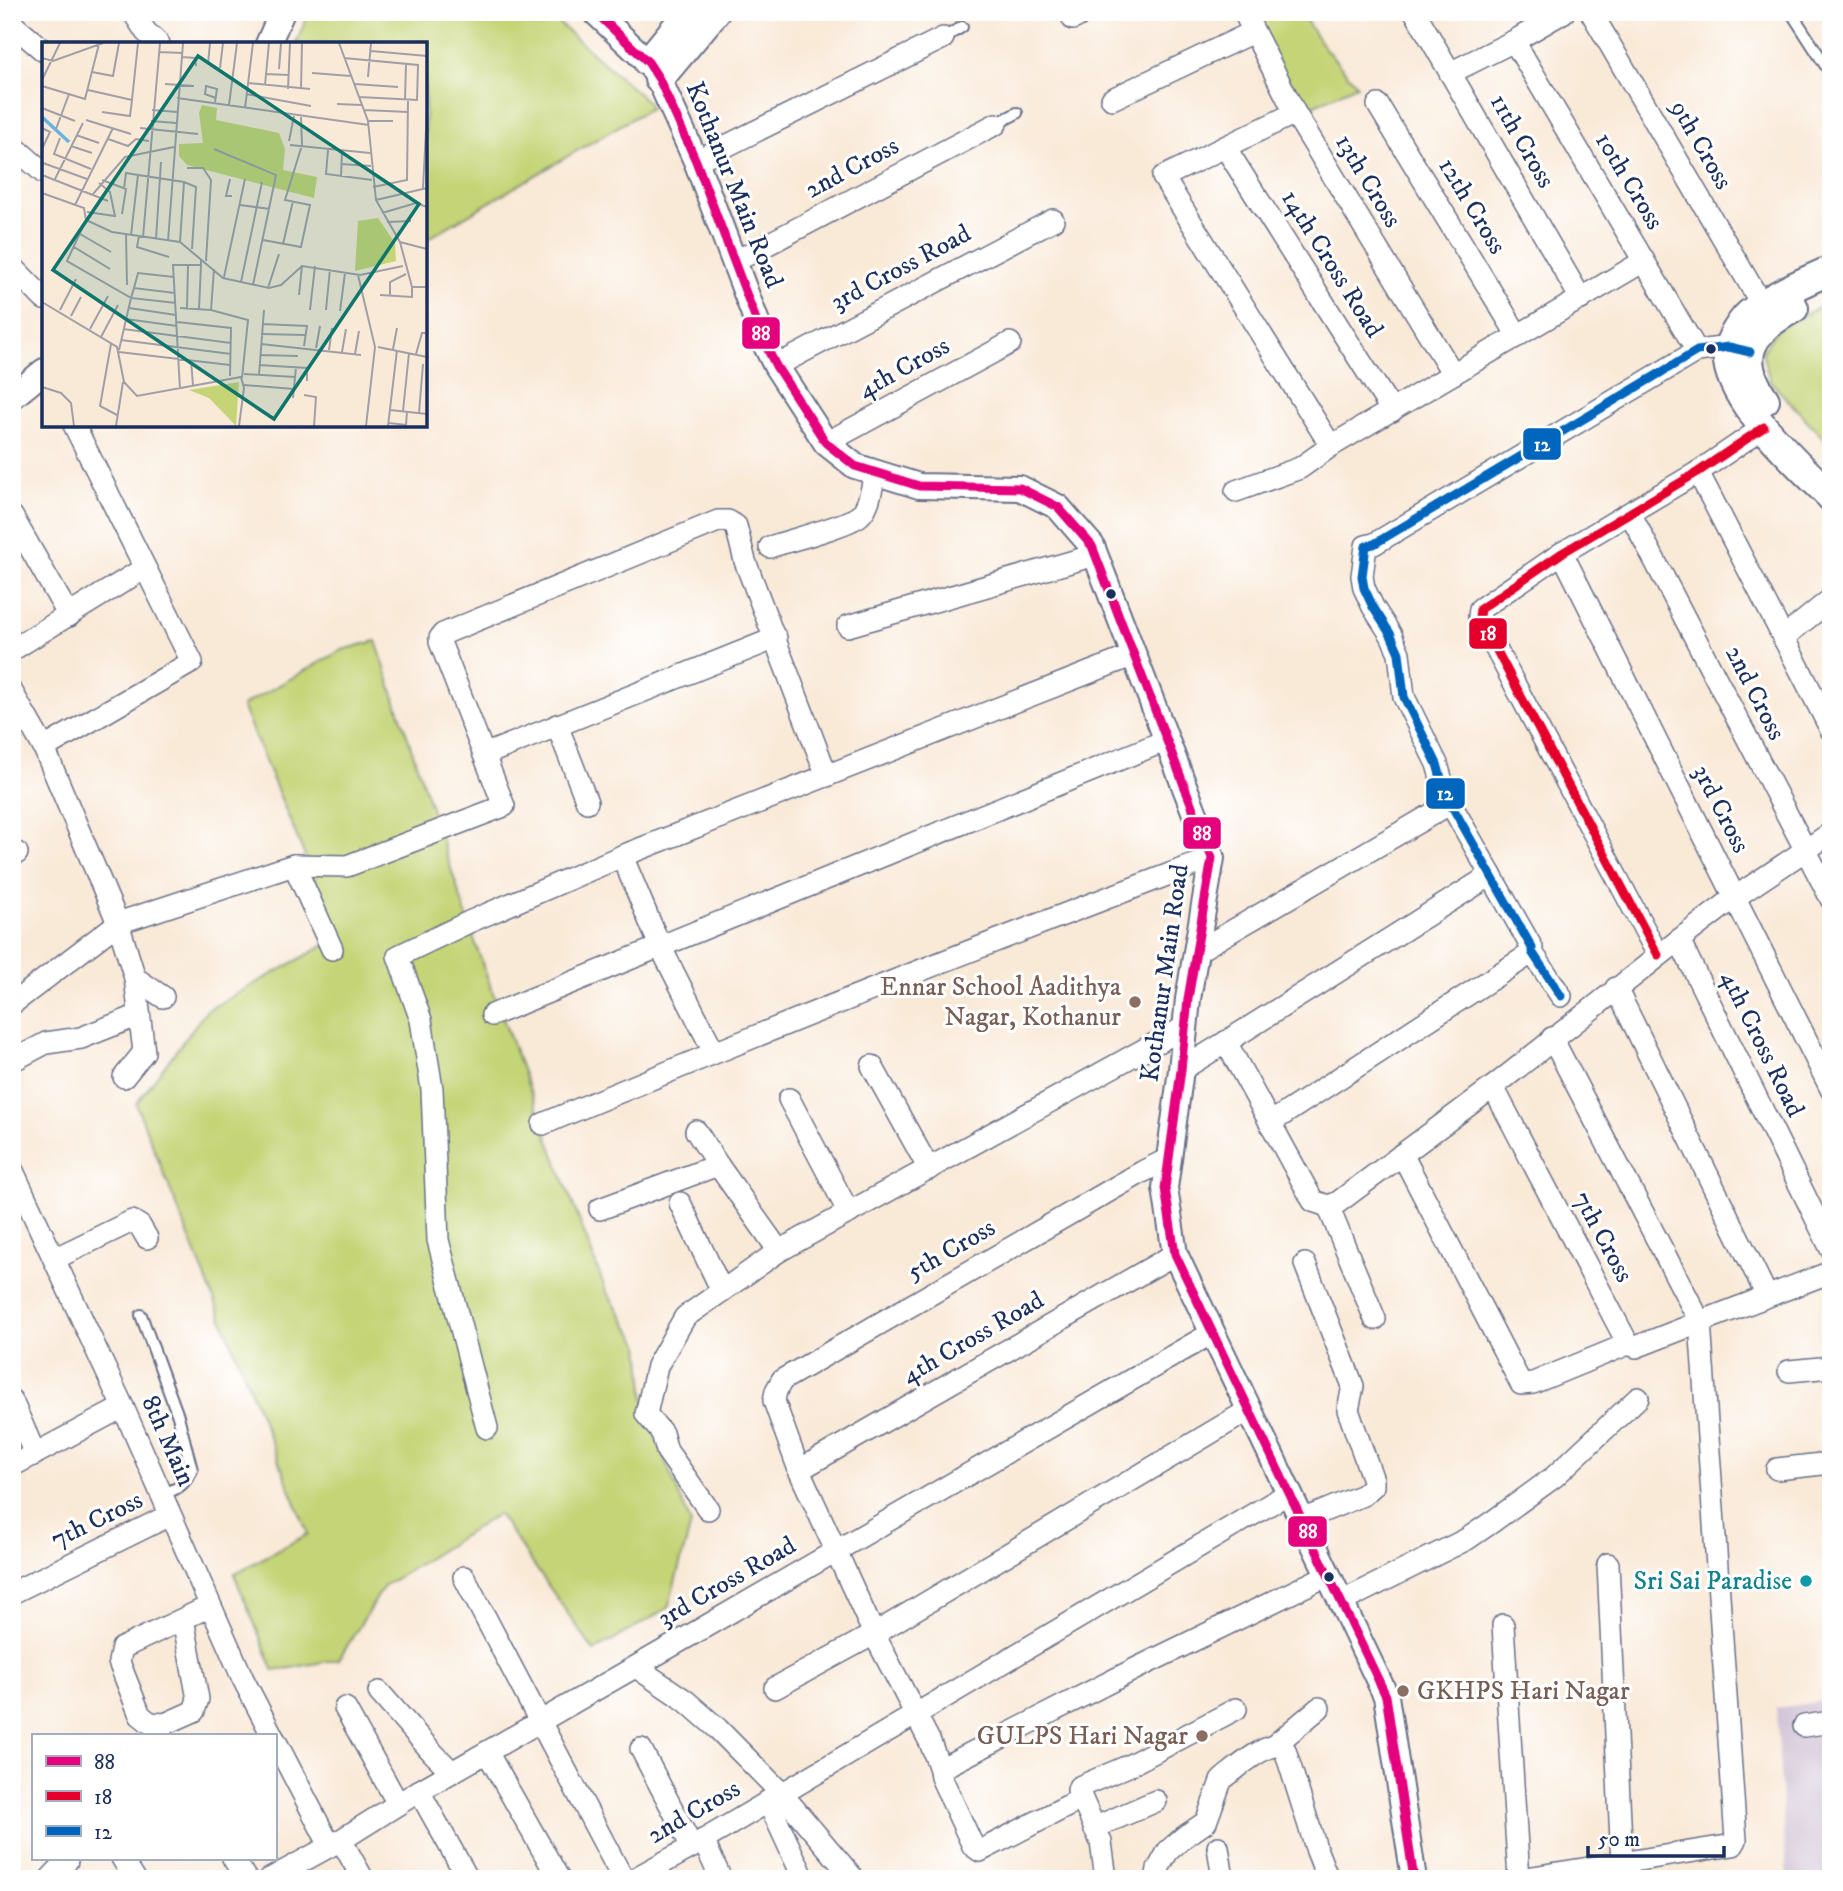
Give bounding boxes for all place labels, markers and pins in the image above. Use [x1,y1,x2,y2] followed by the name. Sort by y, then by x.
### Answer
[1704,342,1718,356] unlabelled marker
[1104,587,1118,601] unlabelled marker
[880,971,1121,1034] place label: Ennar School Aadithya Nagar, Kothanur
[1127,994,1143,1010] marker: Ennar School Aadithya Nagar, Kothanur
[1634,1565,1792,1598] place label: Sri Sai Paradise
[1322,1570,1336,1584] unlabelled marker
[1798,1573,1814,1589] marker: Sri Sai Paradise
[1417,1675,1630,1708] place label: GKHPS Hari Nagar
[1395,1683,1411,1699] marker: GKHPS Hari Nagar
[977,1720,1188,1753] place label: GULPS Hari Nagar
[1194,1728,1210,1744] marker: GULPS Hari Nagar

